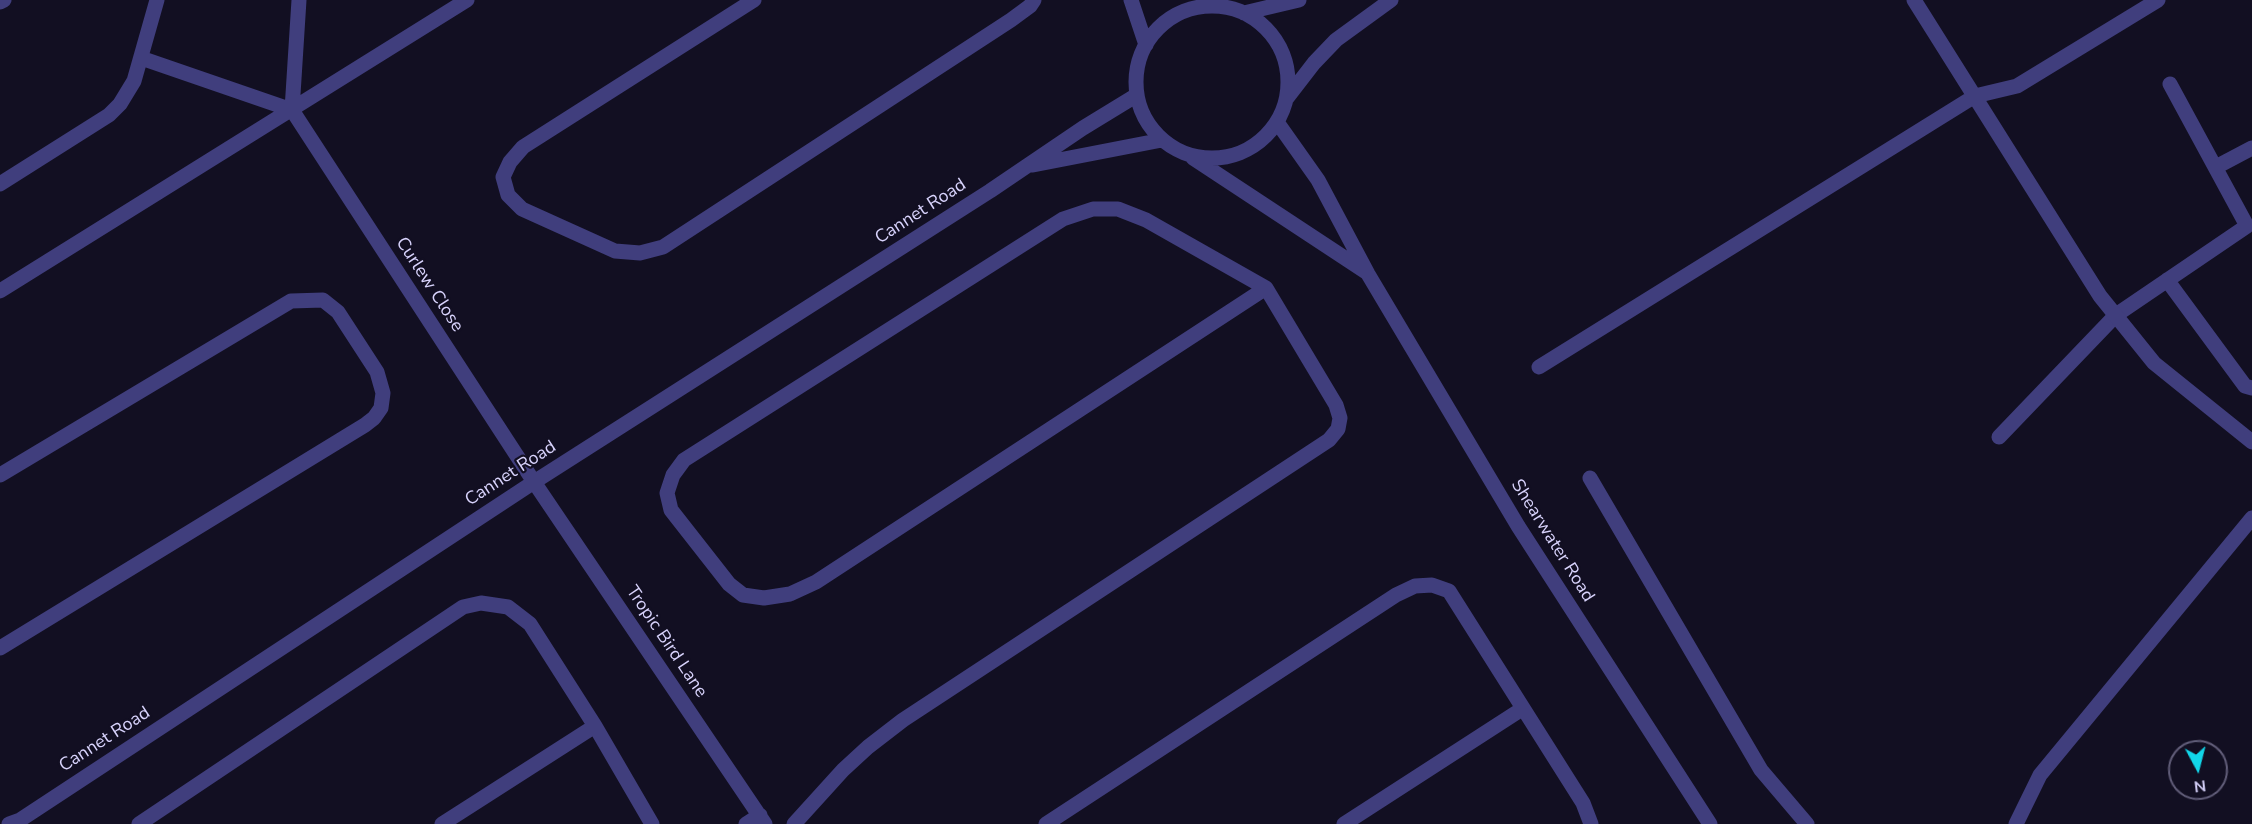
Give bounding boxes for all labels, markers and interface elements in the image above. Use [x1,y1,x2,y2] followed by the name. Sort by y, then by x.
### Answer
[871,175,971,249] street label: Cannet Road
[390,234,468,336] street label: Curlew Close
[461,437,561,511] street label: Cannet Road
[1506,476,1598,606] street label: Shearwater Road
[621,582,711,702] street label: Tropic Bird Lane
[55,703,155,777] street label: Cannet Road
[2168,740,2228,800] north arrow
[2193,774,2207,798] text: N

